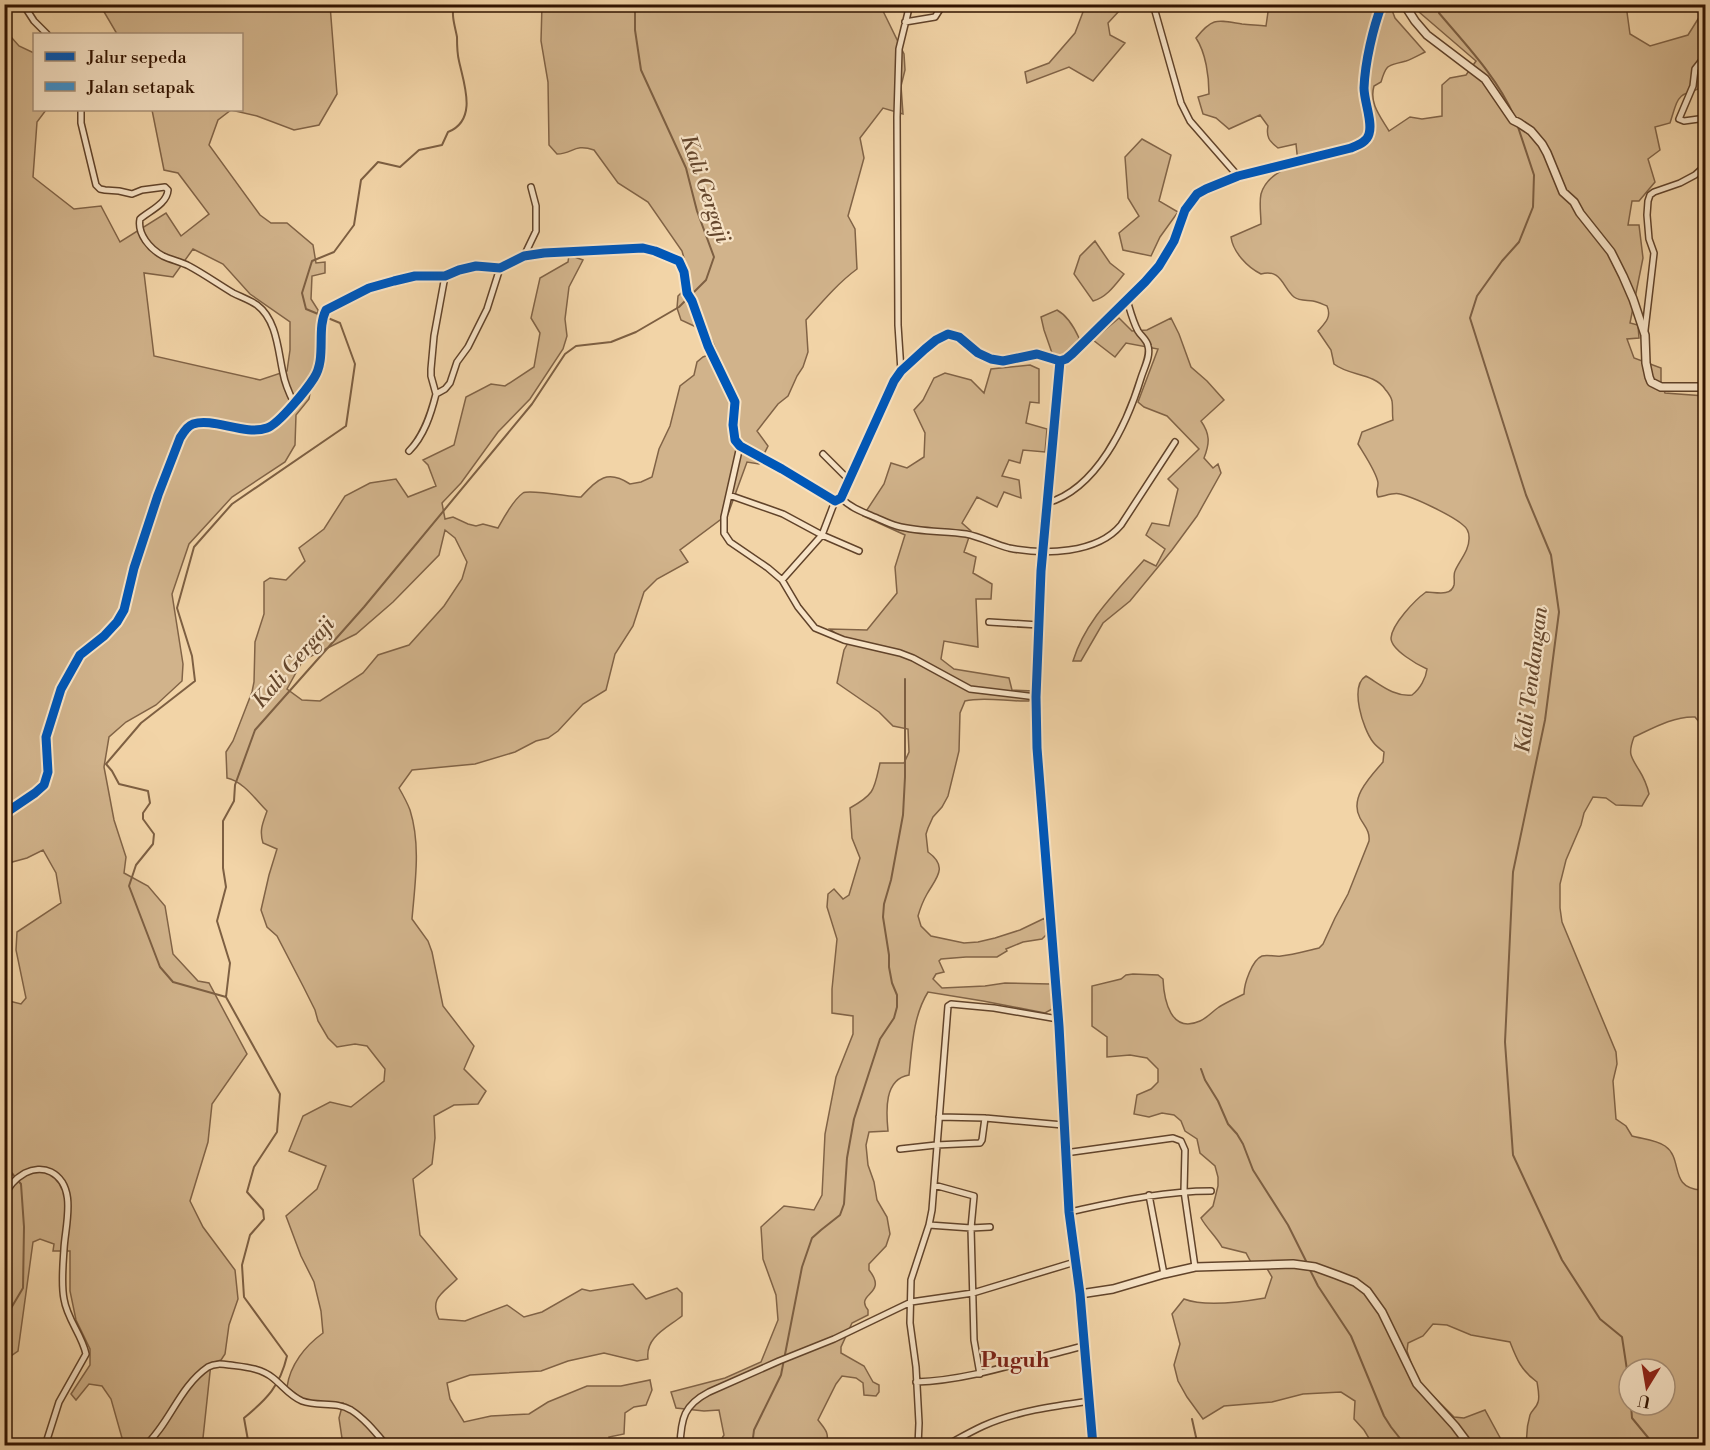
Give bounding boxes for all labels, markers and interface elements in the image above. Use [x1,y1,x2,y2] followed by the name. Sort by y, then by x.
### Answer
[33,33,243,111] legend
[86,46,188,69] text: Jalur sepeda
[86,76,196,99] text: Jalan setapak
[674,131,736,247] water label: Kali Gergaji
[1510,605,1554,755] water label: Kali Tendangan
[247,611,341,714] water label: Kali Gergaji
[981,1347,1050,1374] district label: Puguh
[1617,1357,1677,1417] north arrow
[1636,1390,1652,1412] text: U

